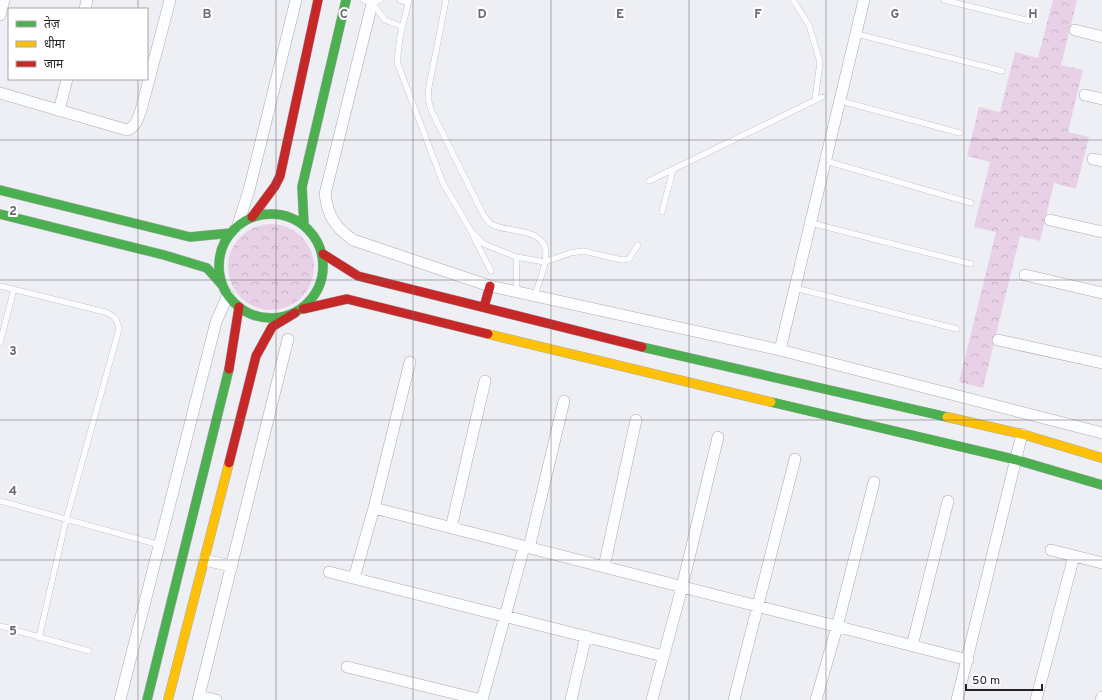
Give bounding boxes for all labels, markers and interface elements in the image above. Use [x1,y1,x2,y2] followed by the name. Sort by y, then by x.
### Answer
[203,7,212,23] text: B
[340,7,348,23] text: C
[477,7,487,23] text: D
[616,7,624,23] text: E
[754,7,762,23] text: F
[891,7,900,23] text: G
[1028,7,1038,23] text: H
[8,8,148,80] legend
[44,16,61,33] text: तेज़
[44,36,66,53] text: धीमा
[44,57,64,73] text: जाम
[9,204,17,220] text: 2
[9,344,17,360] text: 3
[9,484,17,500] text: 4
[9,624,17,640] text: 5
[966,666,1042,692] scale bar
[972,673,1000,689] text: 50 m

